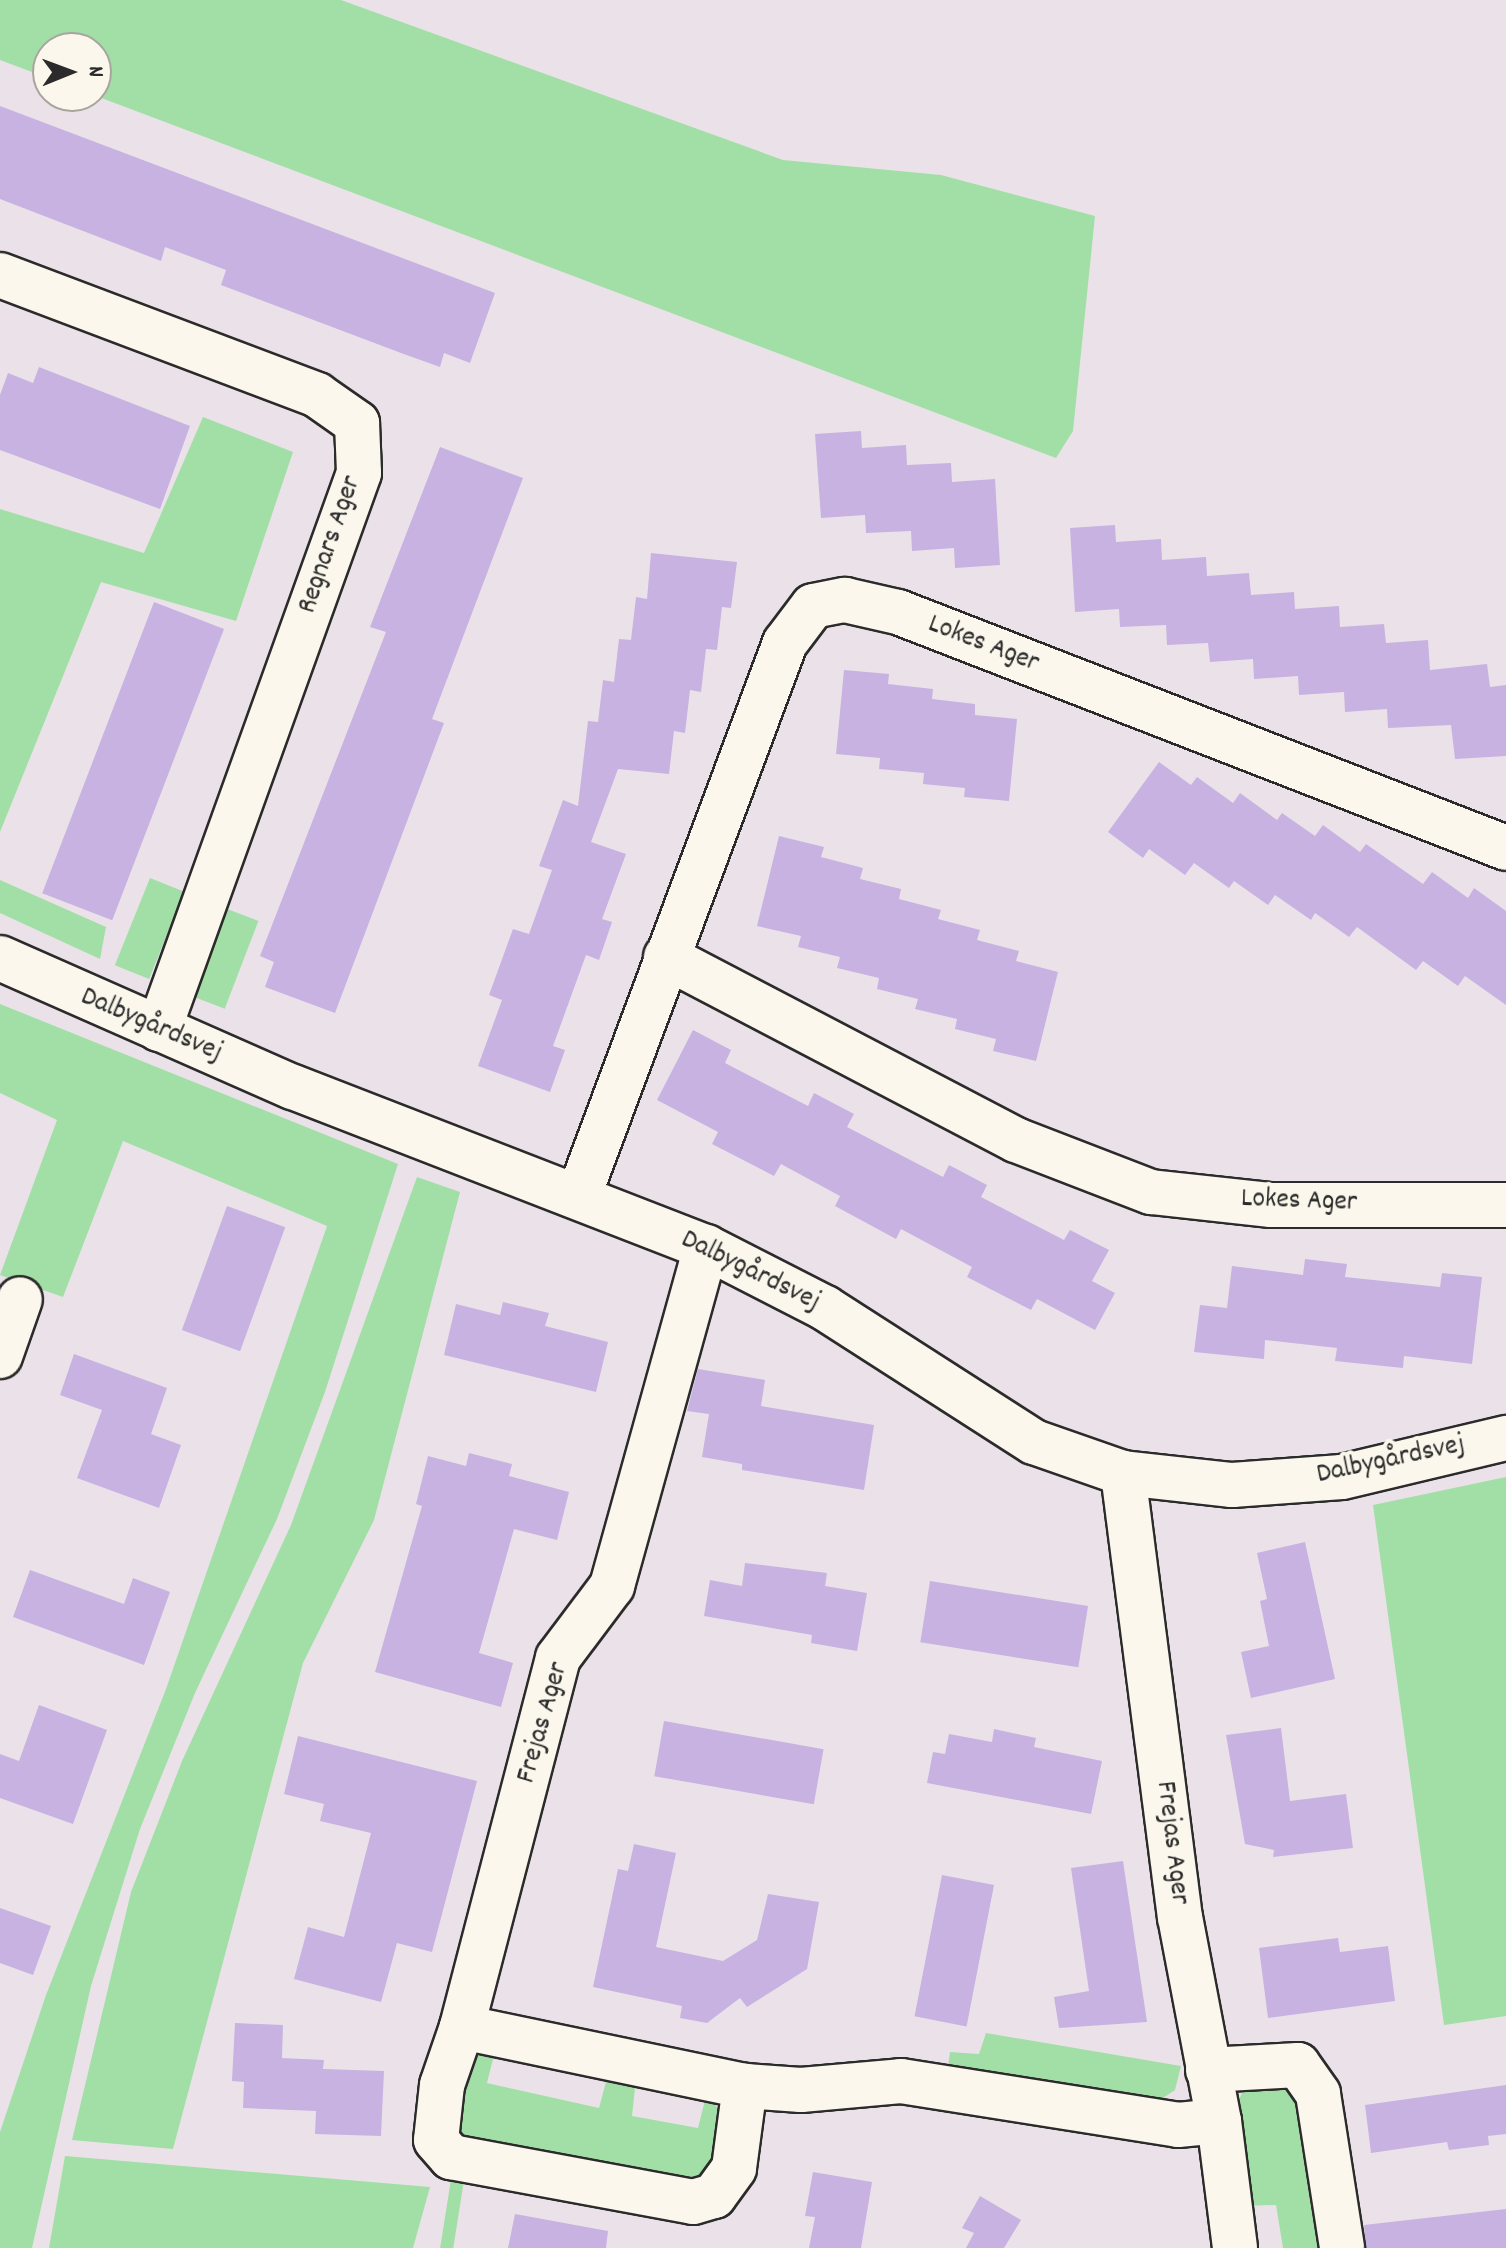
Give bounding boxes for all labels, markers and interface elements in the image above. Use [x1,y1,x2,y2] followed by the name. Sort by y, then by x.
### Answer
[32,32,112,112] north arrow
[79,66,110,77] text: N
[292,472,370,618] street label: Regnars Ager
[923,608,1043,682] street label: Lokes Ager
[75,981,227,1071] street label: Dalbygårdsvej
[1240,1183,1358,1221] street label: Lokes Ager
[675,1224,825,1320] street label: Dalbygårdsvej
[1314,1429,1468,1493] street label: Dalbygårdsvej
[511,1659,577,1787] street label: Frejas Ager
[1147,1779,1195,1907] street label: Frejas Ager

